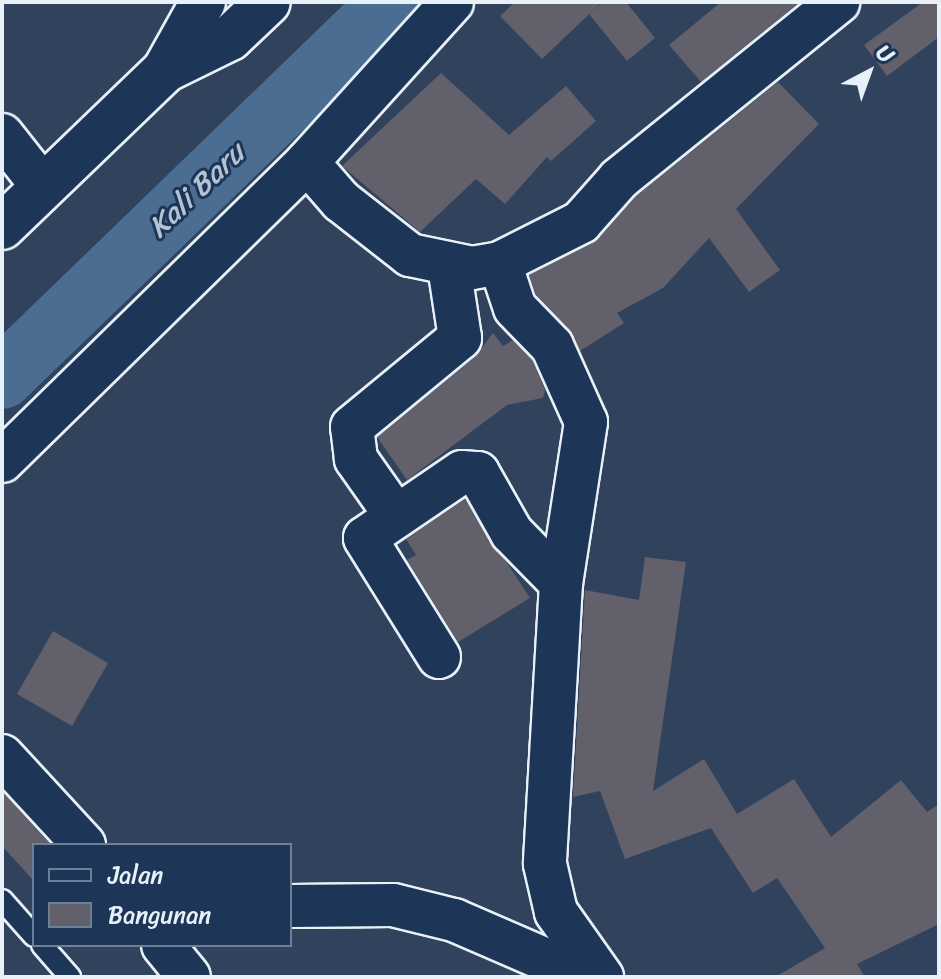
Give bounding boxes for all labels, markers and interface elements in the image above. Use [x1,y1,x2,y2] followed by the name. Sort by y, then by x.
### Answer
[829,32,909,112] north arrow
[867,34,903,73] text: U
[140,135,252,245] water label: Kali Baru
[32,843,292,947] legend
[108,854,163,896] text: Jalan
[108,894,211,936] text: Bangunan

